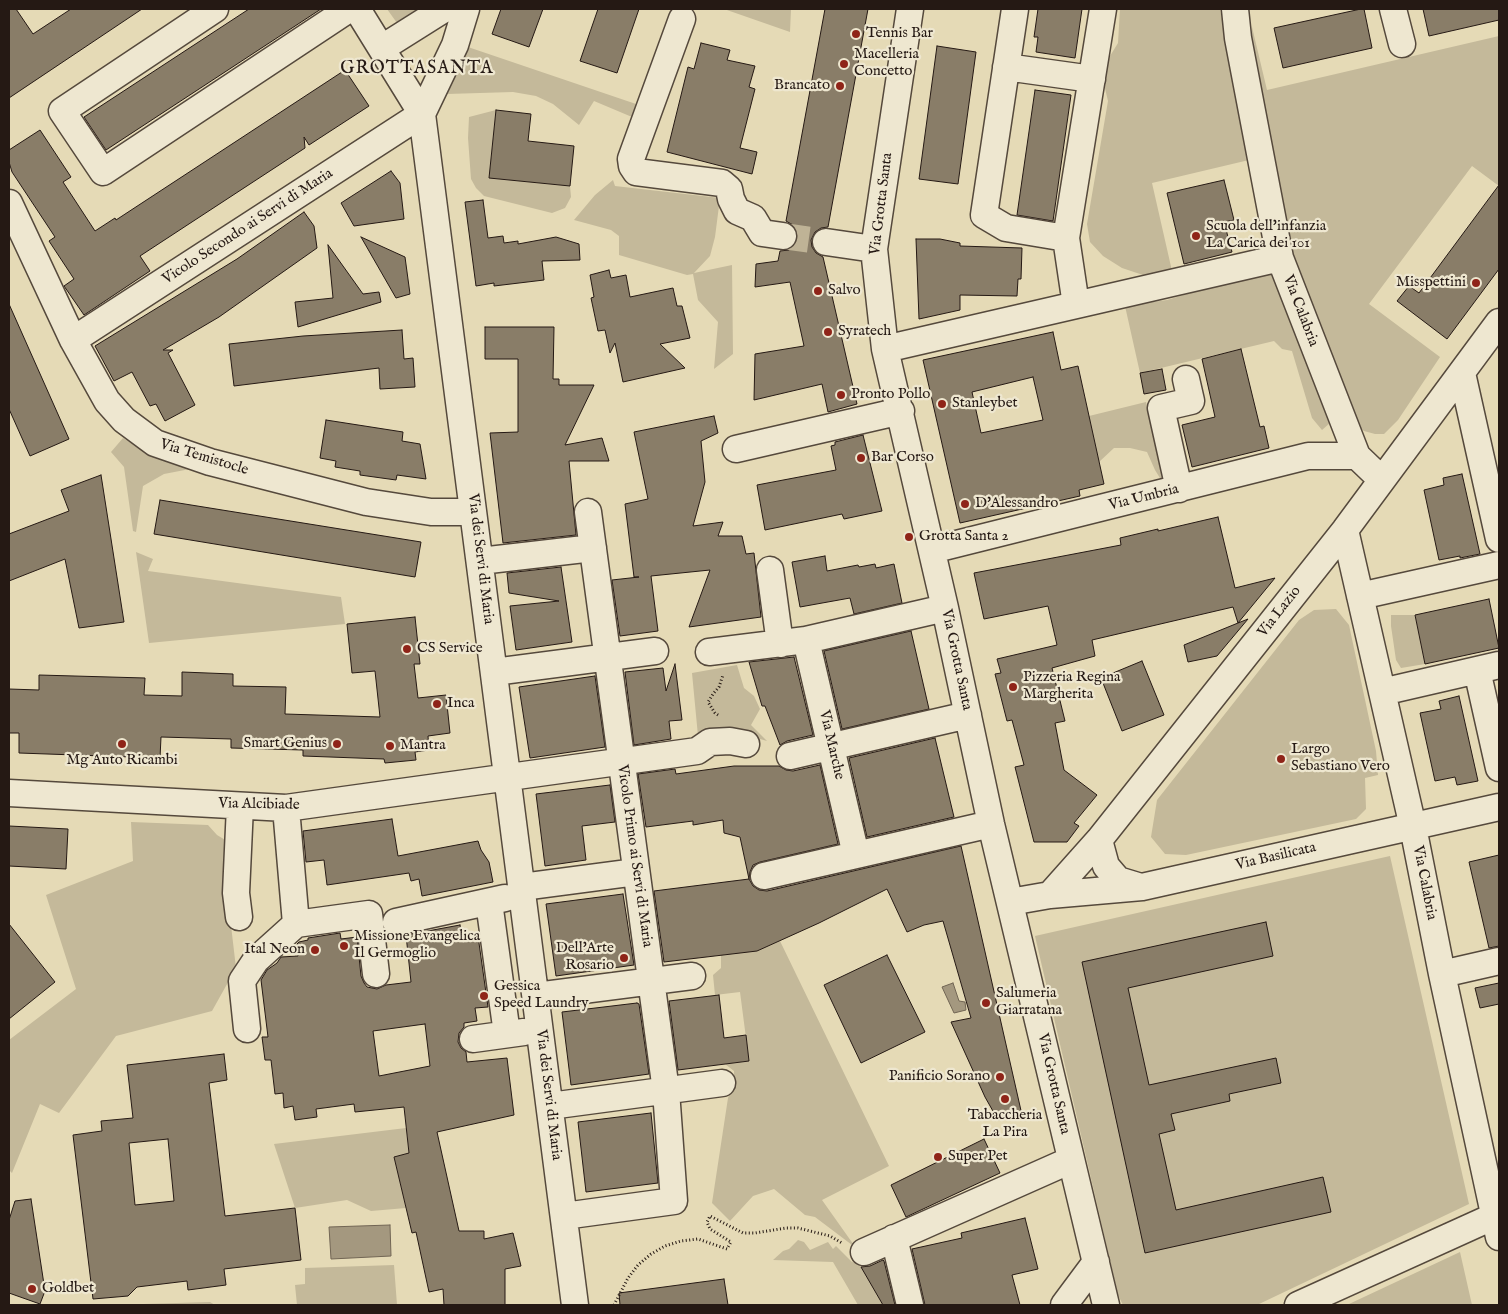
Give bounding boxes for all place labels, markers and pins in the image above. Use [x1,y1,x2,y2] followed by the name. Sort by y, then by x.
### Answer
[866,25,933,43] place label: Tennis Bar
[850,28,862,40] marker: Tennis Bar
[854,46,919,81] place label: Macelleria Concetto
[838,58,850,70] marker: Macelleria Concetto
[774,77,830,95] place label: Brancato
[834,80,846,92] marker: Brancato
[1206,218,1326,253] place label: Scuola dell'infanzia La Carica dei 101
[1190,230,1202,242] marker: Scuola dell'infanzia La Carica dei 101
[1396,274,1466,292] place label: Misspettini
[1470,277,1482,289] marker: Misspettini
[828,282,861,300] place label: Salvo
[812,285,824,297] marker: Salvo
[838,323,891,341] place label: Syratech
[822,326,834,338] marker: Syratech
[851,386,930,404] place label: Pronto Pollo
[835,389,847,401] marker: Pronto Pollo
[952,395,1018,413] place label: Stanleybet
[936,398,948,410] marker: Stanleybet
[871,449,934,467] place label: Bar Corso
[855,452,867,464] marker: Bar Corso
[975,495,1058,513] place label: D'Alessandro
[959,498,971,510] marker: D'Alessandro
[919,528,1009,546] place label: Grotta Santa 2
[903,531,915,543] marker: Grotta Santa 2
[417,640,483,658] place label: CS Service
[401,643,413,655] marker: CS Service
[1023,669,1121,704] place label: Pizzeria Regina Margherita
[1007,681,1019,693] marker: Pizzeria Regina Margherita
[447,695,474,713] place label: Inca
[431,698,443,710] marker: Inca
[244,735,327,753] place label: Smart Genius
[400,737,446,755] place label: Mantra
[116,738,128,750] marker: Mg Auto Ricambi
[331,738,343,750] marker: Smart Genius
[384,740,396,752] marker: Mantra
[1291,741,1390,776] place label: Largo Sebastiano Vero
[66,752,178,770] place label: Mg Auto Ricambi
[1275,753,1287,765] marker: Largo Sebastiano Vero
[354,928,480,963] place label: Missione Evangelica Il Germoglio
[338,940,350,952] marker: Missione Evangelica Il Germoglio
[556,940,614,975] place label: Dell'Arte Rosario
[244,941,305,959] place label: Ital Neon
[309,944,321,956] marker: Ital Neon
[618,952,630,964] marker: Dell'Arte Rosario
[494,978,589,1013] place label: Gessica Speed Laundry
[996,985,1062,1020] place label: Salumeria Giarratana
[478,990,490,1002] marker: Gessica Speed Laundry
[980,997,992,1009] marker: Salumeria Giarratana
[889,1068,990,1086] place label: Panificio Sorano
[994,1071,1006,1083] marker: Panificio Sorano
[999,1093,1011,1105] marker: Tabaccheria La Pira
[968,1107,1042,1142] place label: Tabaccheria La Pira
[948,1148,1008,1166] place label: Super Pet
[932,1151,944,1163] marker: Super Pet
[42,1280,94,1298] place label: Goldbet
[26,1283,38,1295] marker: Goldbet

